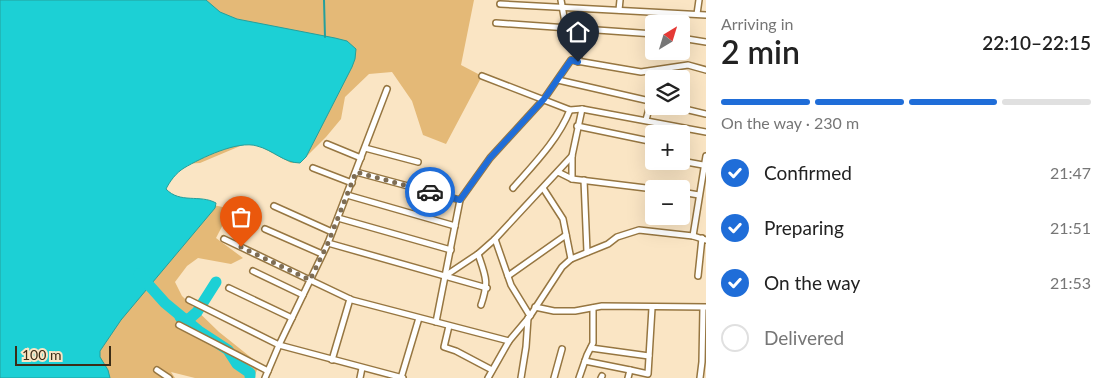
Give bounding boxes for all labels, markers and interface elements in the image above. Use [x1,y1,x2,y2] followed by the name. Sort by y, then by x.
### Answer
[557,11,599,62] pin
[721,14,794,33] text: Arriving in
[645,15,690,60] north arrow
[645,15,690,225] map controls
[564,18,592,46] icon: home
[982,31,1091,54] text: 22:10–22:15
[721,32,800,71] text: 2 min
[645,70,690,115] button: layers
[721,113,859,132] text: On the way · 230 m
[645,125,690,170] button: +
[721,159,749,187] icon: check
[764,161,852,184] text: Confirmed
[1050,163,1091,182] text: 21:47
[405,167,455,217] courier
[416,178,444,206] icon: car
[645,180,690,225] button: −
[220,196,262,247] pin
[227,203,255,231] icon: bag
[721,214,749,242] icon: check
[764,216,844,239] text: Preparing
[1050,218,1091,237] text: 21:51
[721,269,749,297] icon: check
[764,271,860,294] text: On the way
[1050,273,1091,292] text: 21:53
[764,326,844,349] text: Delivered
[15,343,111,366] scale bar
[22,346,61,363] text: 100 m

